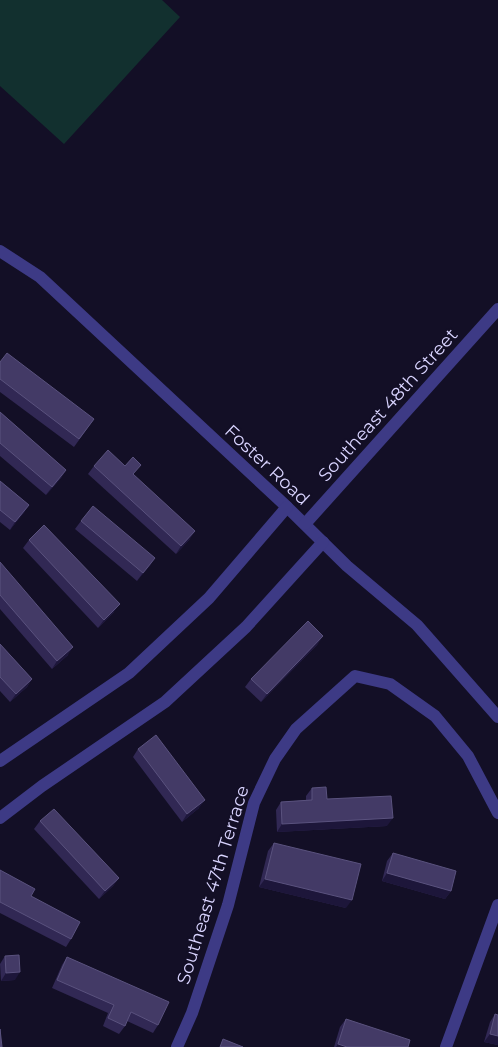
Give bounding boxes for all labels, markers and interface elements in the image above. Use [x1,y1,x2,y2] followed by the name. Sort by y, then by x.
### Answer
[314,324,462,486] street label: Southeast 48th Street
[220,420,314,510] street label: Foster Road
[172,783,254,987] street label: Southeast 47th Terrace

